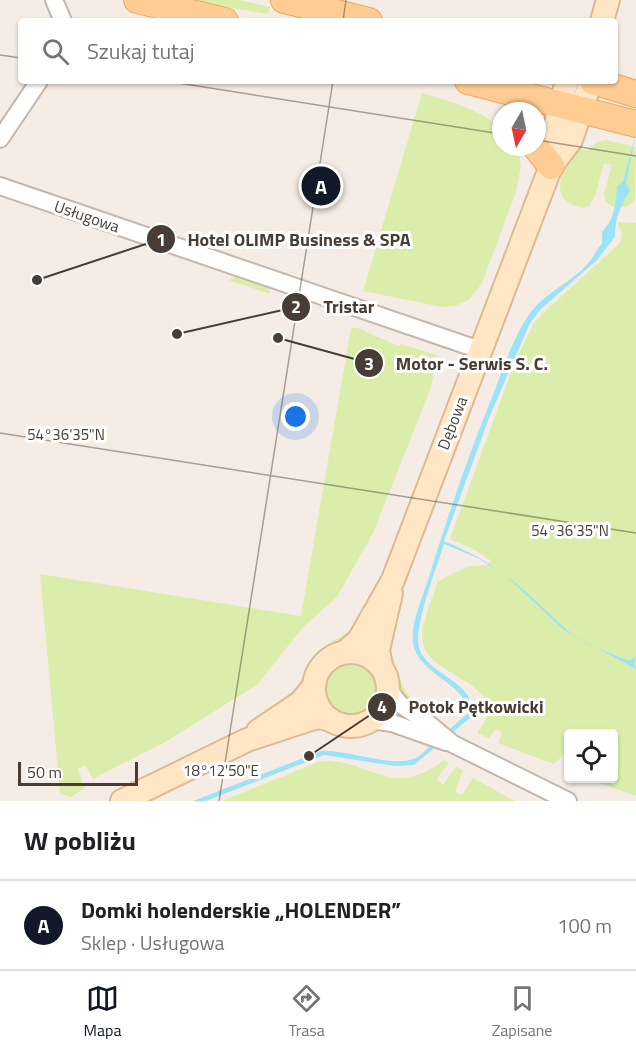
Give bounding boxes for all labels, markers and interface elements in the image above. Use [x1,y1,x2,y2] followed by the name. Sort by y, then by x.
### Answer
[18,18,618,84] search box
[87,34,195,68] text: Szukaj tutaj
[39,35,72,68] icon: search
[492,102,546,156] north arrow
[302,164,340,208] pin: A
[51,194,123,238] street label: Usługowa
[146,221,423,257] callout: Hotel OLIMP Business & SPA
[156,226,166,253] text: 1
[187,226,411,253] text: Hotel OLIMP Business & SPA
[281,289,386,325] callout: Tristar
[291,293,301,320] text: 2
[324,293,375,320] text: Tristar
[354,345,561,381] callout: Motor - Serwis S. C.
[364,350,374,377] text: 3
[396,350,548,377] text: Motor - Serwis S. C.
[431,393,473,453] street label: Dębowa
[281,402,310,431] your location
[27,423,105,446] text: 54°36'35"N
[531,519,609,542] text: 54°36'35"N
[367,689,556,725] callout: Potok Pętkowicki
[377,693,387,720] text: 4
[408,693,544,720] text: Potok Pętkowicki
[564,729,618,783] map controls
[564,729,618,783] button: locate
[18,759,138,786] scale bar
[183,759,259,782] text: 18°12'50"E
[27,760,62,784] text: 50 m
[24,821,136,860] text: W pobliżu
[81,893,401,927] text: Domki holenderskie „HOLENDER”
[37,910,50,941] text: A
[557,910,612,941] text: 100 m
[81,927,225,958] text: Sklep · Usługowa
[84,982,121,1042] tab: Mapa
[289,982,325,1042] tab: Trasa
[492,982,552,1042] tab: Zapisane

